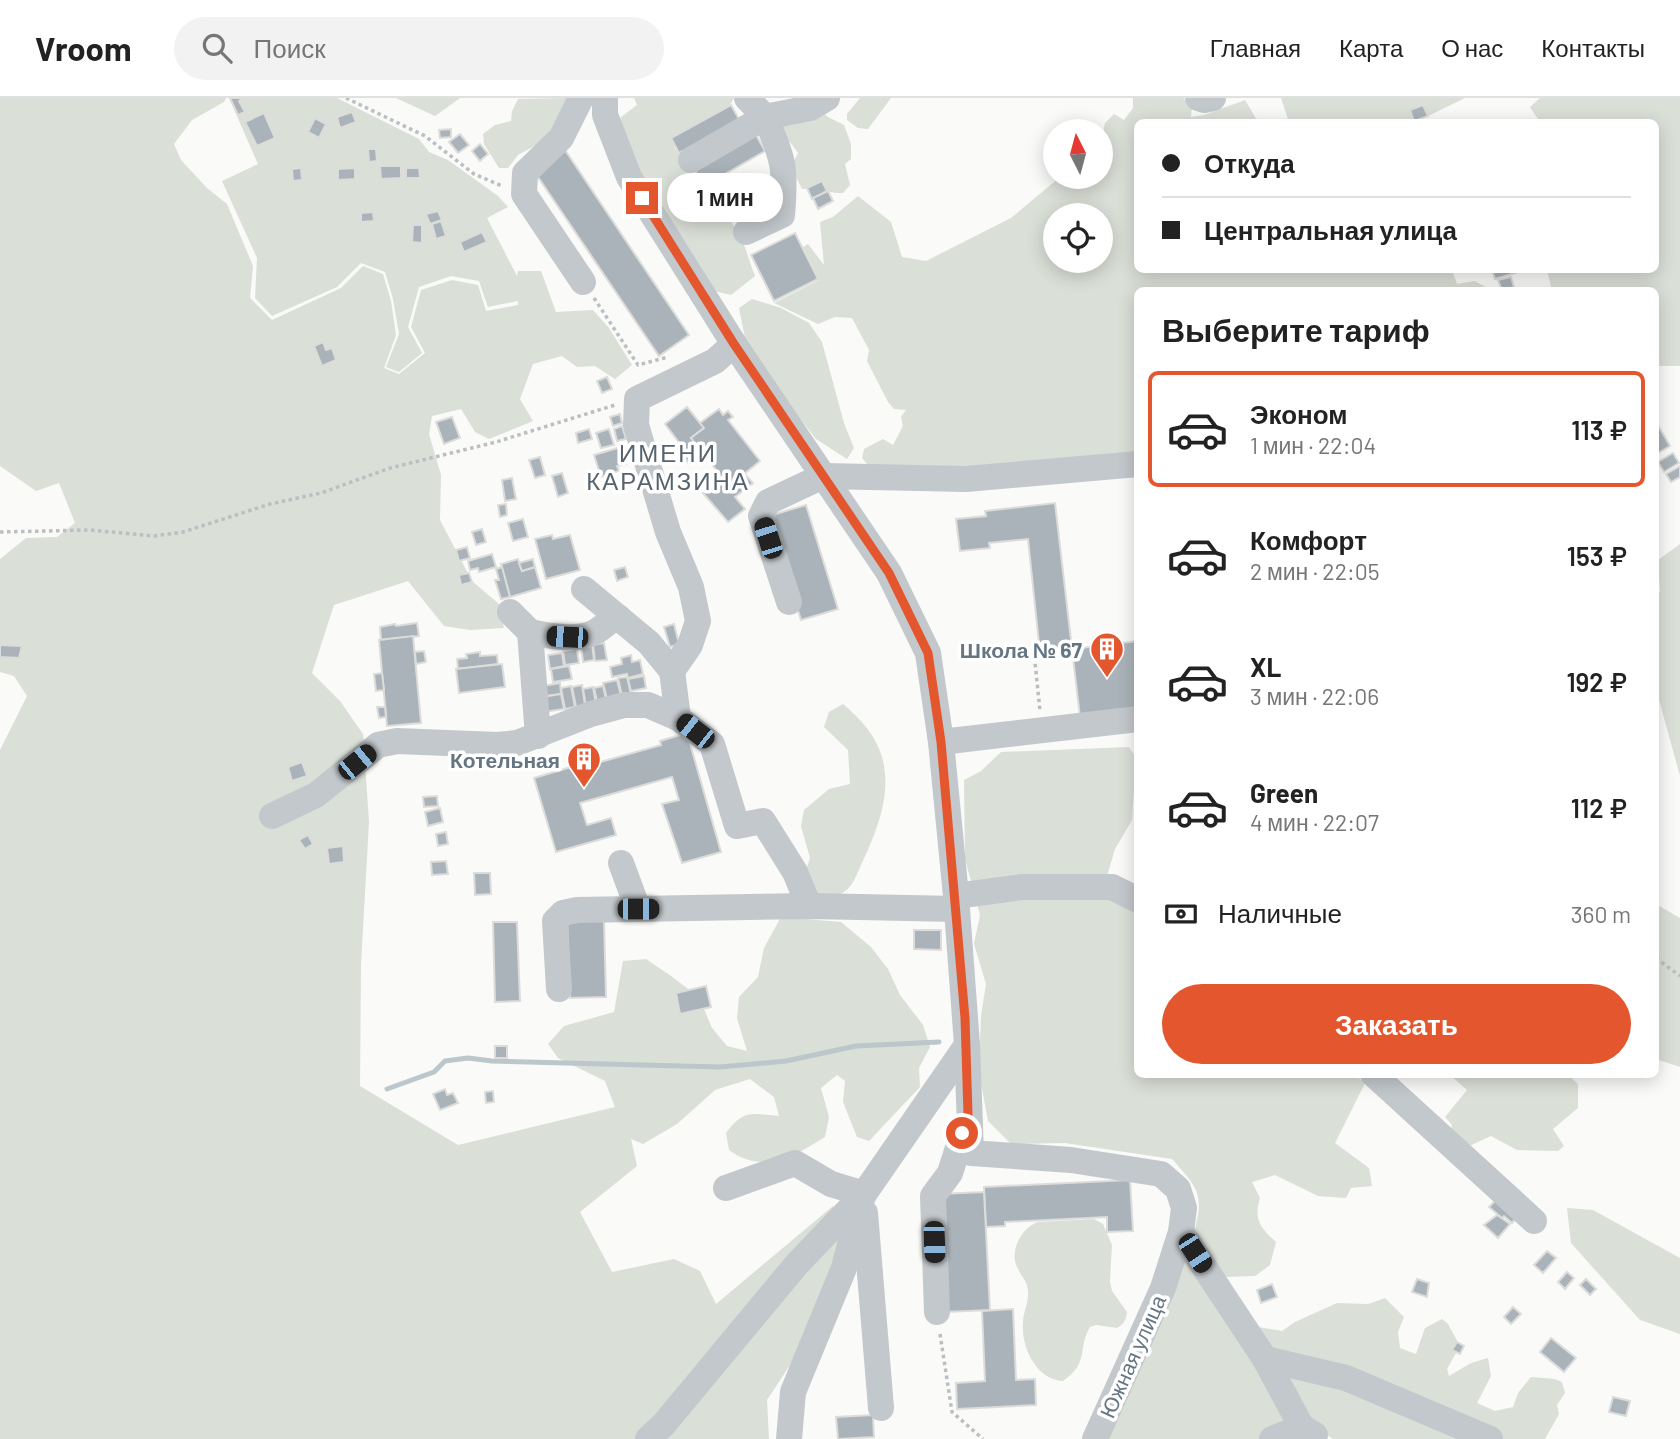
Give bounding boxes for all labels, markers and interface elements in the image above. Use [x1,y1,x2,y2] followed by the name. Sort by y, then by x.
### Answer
[174,17,664,80] search box
[35,28,132,68] text: Vroom
[198,29,236,67] icon: search
[254,32,326,63] text: Поиск
[1210,33,1301,62] text: Главная
[1339,33,1403,62] text: Карта
[1441,33,1503,62] text: О нас
[1541,33,1645,62] text: Контакты
[1043,119,1113,189] north arrow
[1043,119,1113,273] map controls
[1204,147,1295,178] text: Откуда
[666,174,782,222] callout: 1 мин
[626,182,658,214] route end
[696,183,754,211] text: 1 мин
[1043,203,1113,273] button: locate
[1204,214,1457,245] text: Центральная улица
[1162,310,1430,348] text: Выберите тариф
[1166,398,1229,461] icon: car
[1250,398,1348,429] text: Эконом
[1571,414,1627,445] text: 113 ₽
[1250,431,1376,459] text: 1 мин · 22:04
[586,438,750,495] district label: ИМЕНИ КАРАМЗИНА
[752,515,785,561] car
[1166,524,1229,587] icon: car
[1250,524,1367,555] text: Комфорт
[1567,540,1627,571] text: 153 ₽
[1250,557,1380,585] text: 2 мин · 22:05
[546,625,589,649] car
[1088,630,1126,679] building icon: Школа № 67
[960,637,1083,662] place label: Школа № 67
[1166,650,1229,713] icon: car
[1250,651,1281,682] text: XL
[1566,666,1627,697] text: 192 ₽
[1250,682,1379,710] text: 3 мин · 22:06
[672,710,719,752] car
[565,740,603,789] building icon: Котельная
[335,741,380,783] car
[450,747,560,772] place label: Котельная
[1166,776,1229,839] icon: car
[1250,777,1318,808] text: Green
[1571,792,1627,823] text: 112 ₽
[1250,808,1379,836] text: 4 мин · 22:07
[1162,895,1200,933] icon: cash
[1218,897,1342,928] text: Наличные
[618,899,660,920] car
[1571,900,1631,928] text: 360 m
[1162,984,1631,1064] button: Заказать
[946,1117,978,1149] route start
[923,1221,946,1263] car
[1175,1230,1216,1276] car
[1094,1290,1170,1421] street label: Южная улица

